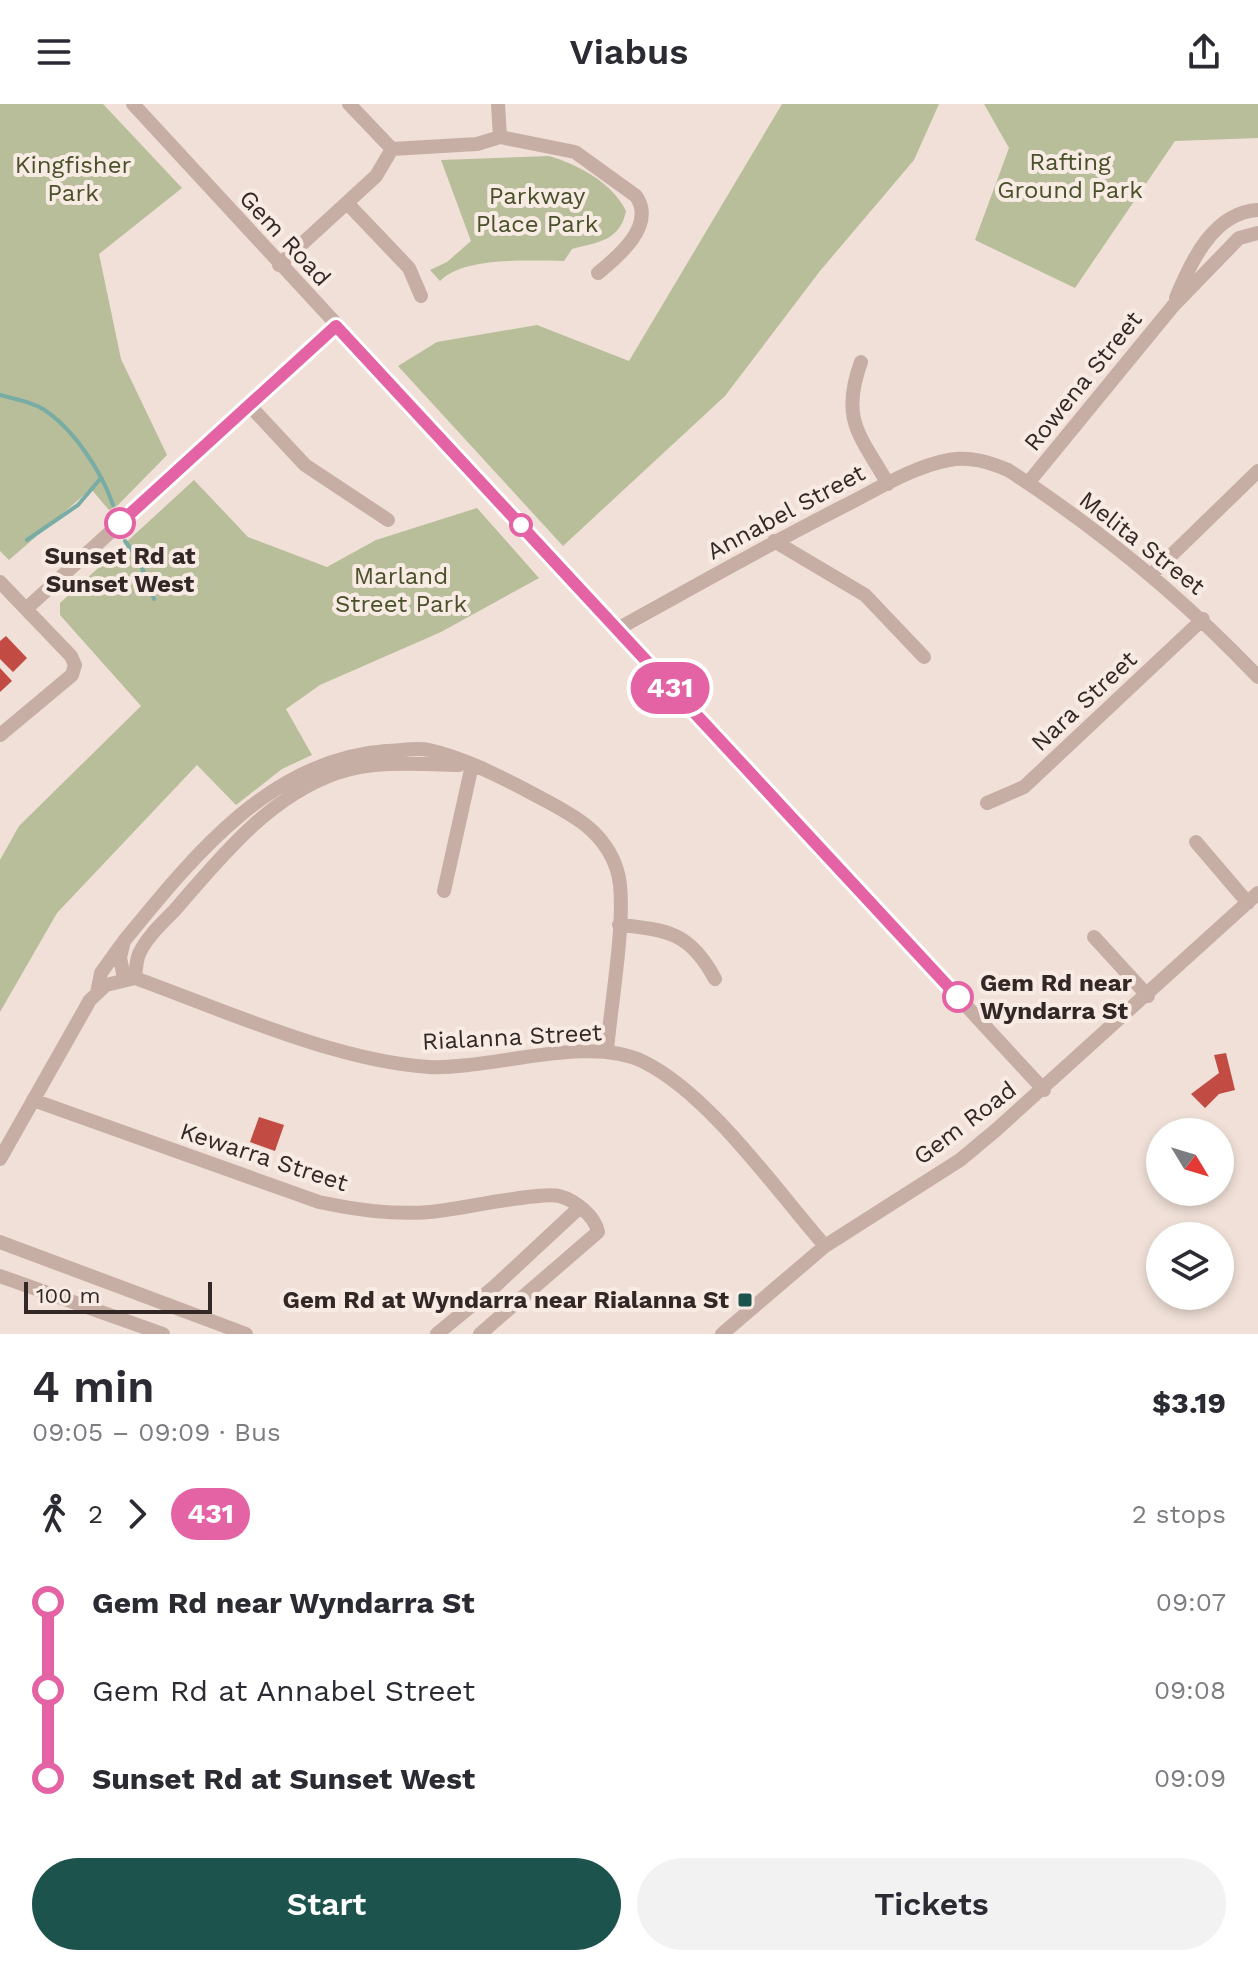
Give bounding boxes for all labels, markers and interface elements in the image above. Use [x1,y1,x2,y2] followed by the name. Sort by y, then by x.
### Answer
[32,30,76,74] icon: menu
[1182,30,1226,74] icon: share
[570,31,688,73] text: Viabus
[997,148,1143,204] park label: Rafting Ground Park
[15,151,132,207] park label: Kingfisher Park
[476,182,599,238] park label: Parkway Place Park
[234,184,336,292] street label: Gem Road
[1018,306,1148,456] street label: Rowena Street
[702,459,870,565] street label: Annabel Street
[1074,485,1210,601] street label: Melita Street
[105,508,135,538] marker: Sunset Rd at Sunset West
[510,514,532,536] unlabelled marker
[44,542,196,598] place label: Sunset Rd at Sunset West
[335,562,467,618] park label: Marland Street Park
[1025,645,1143,757] street label: Nara Street
[624,662,716,714] line badge: 431
[647,671,693,704] text: 431
[980,969,1133,1025] place label: Gem Rd near Wyndarra St
[943,982,973,1012] marker: Gem Rd near Wyndarra St
[421,1018,603,1056] street label: Rialanna Street
[908,1075,1022,1171] street label: Gem Road
[177,1117,351,1197] street label: Kewarra Street
[1146,1118,1234,1206] north arrow
[1146,1118,1234,1310] map controls
[1146,1222,1234,1310] button: layers
[24,1278,212,1314] scale bar
[36,1283,100,1308] text: 100 m
[283,1286,729,1314] place label: Gem Rd at Wyndarra near Rialanna St
[736,1291,754,1309] marker: Gem Rd at Wyndarra near Rialanna St
[32,1361,155,1413] text: 4 min
[1152,1385,1226,1420] text: $3.19
[32,1417,281,1447] text: 09:05 – 09:09 · Bus
[32,1492,76,1536] icon: walk
[115,1492,159,1536] icon: forward
[187,1497,234,1530] text: 431
[88,1499,103,1529] text: 2
[1132,1499,1226,1529] text: 2 stops
[92,1585,475,1620] text: Gem Rd near Wyndarra St
[1156,1587,1226,1617] text: 09:07
[92,1673,475,1708] text: Gem Rd at Annabel Street
[1154,1675,1226,1705] text: 09:08
[92,1761,475,1796] text: Sunset Rd at Sunset West
[1154,1763,1226,1793] text: 09:09
[32,1858,621,1950] button: Start
[637,1858,1226,1950] button: Tickets

